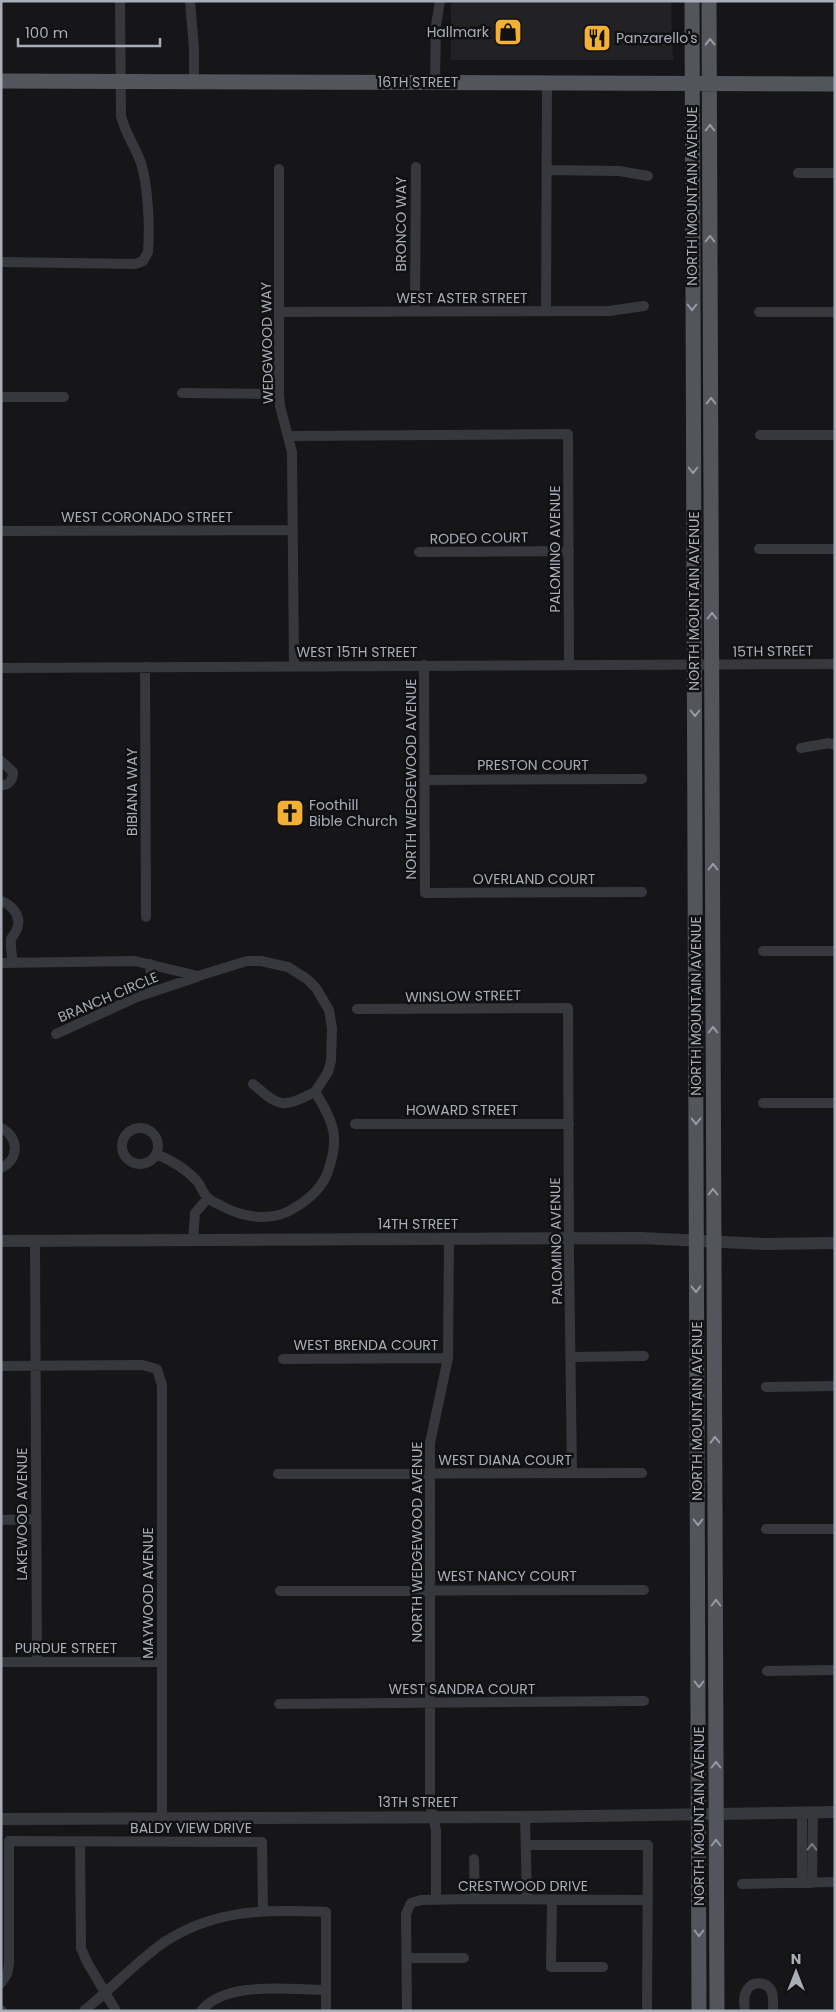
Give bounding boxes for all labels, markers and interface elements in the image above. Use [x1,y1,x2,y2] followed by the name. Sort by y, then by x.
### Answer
[18,15,160,47] scale bar
[493,17,523,47] shop icon: Hallmark
[25,22,68,43] text: 100 m
[427,22,490,42] place label: Hallmark
[582,23,612,53] restaurant icon: Panzarello's
[616,28,698,48] place label: Panzarello's
[705,38,715,46] one-way arrow
[378,72,459,92] street label: 16TH STREET
[682,106,702,286] street label: NORTH MOUNTAIN AVENUE
[705,123,715,131] one-way arrow
[391,177,411,271] street label: BRONCO WAY
[705,234,715,242] one-way arrow
[256,282,278,404] street label: WEDGWOOD WAY
[396,288,528,308] street label: WEST ASTER STREET
[687,304,697,312] one-way arrow
[706,397,716,404] one-way arrow
[688,466,698,474] one-way arrow
[545,485,565,613] street label: PALOMINO AVENUE
[61,507,233,527] street label: WEST CORONADO STREET
[684,511,704,691] street label: NORTH MOUNTAIN AVENUE
[429,527,529,549] street label: RODEO COURT
[707,612,717,620] one-way arrow
[733,640,814,662] street label: 15TH STREET
[297,642,418,662] street label: WEST 15TH STREET
[401,678,421,880] street label: NORTH WEDGEWOOD AVENUE
[690,710,700,718] one-way arrow
[122,748,142,836] street label: BIBIANA WAY
[477,755,589,775] street label: PRESTON COURT
[309,795,398,831] place label: Foothill Bible Church
[275,798,305,828] church icon: Foothill Bible Church
[708,863,718,871] one-way arrow
[473,869,596,889] street label: OVERLAND COURT
[686,916,706,1096] street label: NORTH MOUNTAIN AVENUE
[55,967,161,1027] street label: BRANCH CIRCLE
[405,985,522,1007] street label: WINSLOW STREET
[708,1026,718,1034] one-way arrow
[406,1100,519,1120] street label: HOWARD STREET
[691,1118,701,1125] one-way arrow
[545,1177,567,1305] street label: PALOMINO AVENUE
[708,1188,718,1196] one-way arrow
[378,1214,459,1234] street label: 14TH STREET
[691,1286,701,1294] one-way arrow
[687,1321,707,1501] street label: NORTH MOUNTAIN AVENUE
[294,1335,439,1355] street label: WEST BRENDA COURT
[710,1436,720,1444] one-way arrow
[407,1441,427,1643] street label: NORTH WEDGEWOOD AVENUE
[12,1448,32,1580] street label: LAKEWOOD AVENUE
[438,1450,572,1470] street label: WEST DIANA COURT
[693,1518,703,1526] one-way arrow
[138,1527,158,1659] street label: MAYWOOD AVENUE
[437,1566,577,1586] street label: WEST NANCY COURT
[711,1598,721,1606] one-way arrow
[15,1638,118,1658] street label: PURDUE STREET
[389,1679,536,1699] street label: WEST SANDRA COURT
[694,1681,704,1689] one-way arrow
[689,1726,709,1906] street label: NORTH MOUNTAIN AVENUE
[711,1761,721,1768] one-way arrow
[378,1792,458,1812] street label: 13TH STREET
[130,1818,252,1838] street label: BALDY VIEW DRIVE
[711,1839,721,1846] one-way arrow
[807,1843,818,1851] one-way arrow
[458,1876,588,1896] street label: CRESTWOOD DRIVE
[694,1930,704,1938] one-way arrow
[771,1947,821,1997] north arrow
[791,1949,801,1969] text: N

